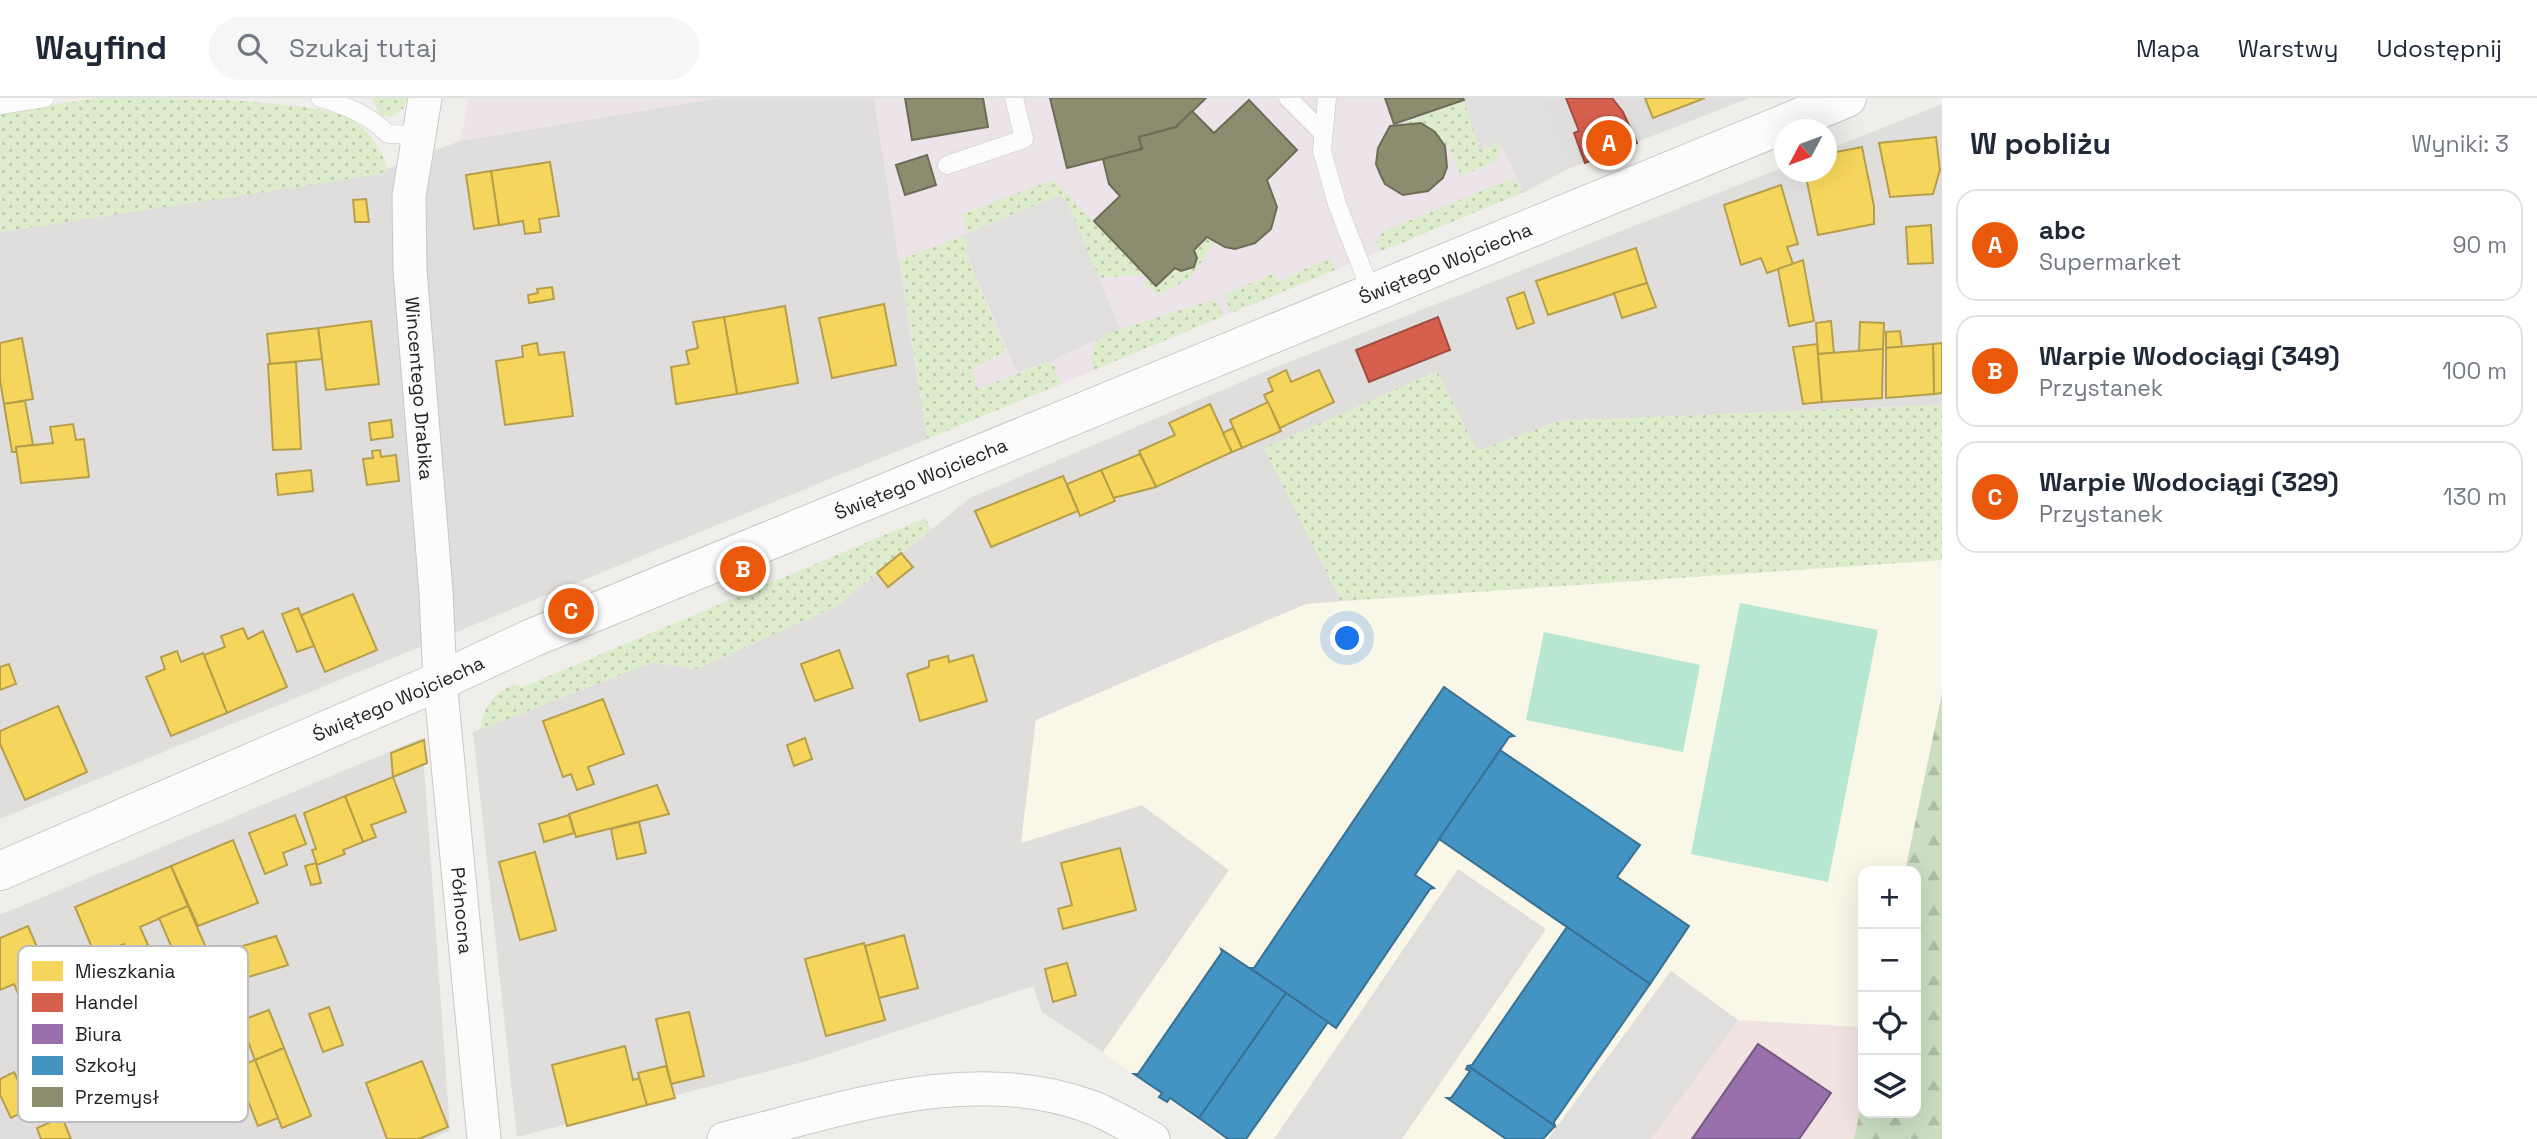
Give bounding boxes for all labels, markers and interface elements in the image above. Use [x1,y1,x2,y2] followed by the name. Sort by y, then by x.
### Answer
[209,17,699,80] search box
[35,27,167,69] text: Wayfind
[233,29,271,67] icon: search
[289,31,437,65] text: Szukaj tutaj
[2136,33,2200,64] text: Mapa
[2238,33,2339,64] text: Warstwy
[2377,33,2502,64] text: Udostępnij
[1586,117,1632,169] pin: A
[1774,119,1837,182] north arrow
[1970,124,2111,163] text: W pobliżu
[2411,129,2509,159] text: Wyniki: 3
[2039,213,2086,247] text: abc
[1355,217,1536,310] street label: Świętego Wojciecha
[1988,230,2002,260] text: A
[2452,230,2507,260] text: 90 m
[2039,247,2181,277] text: Supermarket
[399,296,439,481] street label: Wincentego Drabika
[2039,339,2340,373] text: Warpie Wodociągi (349)
[1987,356,2003,386] text: B
[2442,356,2507,386] text: 100 m
[2039,373,2163,403] text: Przystanek
[831,432,1011,526] street label: Świętego Wojciecha
[2039,465,2339,499] text: Warpie Wodociągi (329)
[1988,482,2002,512] text: C
[2443,482,2507,512] text: 130 m
[2039,499,2163,529] text: Przystanek
[720,543,766,595] pin: B
[548,585,594,637] pin: C
[1330,621,1364,655] your location
[309,650,488,748] street label: Świętego Wojciecha
[445,866,478,955] street label: Północna
[1858,866,1921,1118] map controls
[1858,866,1921,929] button: +
[1858,929,1921,992] button: −
[18,946,248,1122] legend
[75,959,175,984] text: Mieszkania
[75,990,138,1015] text: Handel
[1858,992,1921,1055] button: locate
[75,1022,122,1047] text: Biura
[75,1053,137,1078] text: Szkoły
[1858,1055,1921,1118] button: layers
[75,1085,159,1110] text: Przemysł

